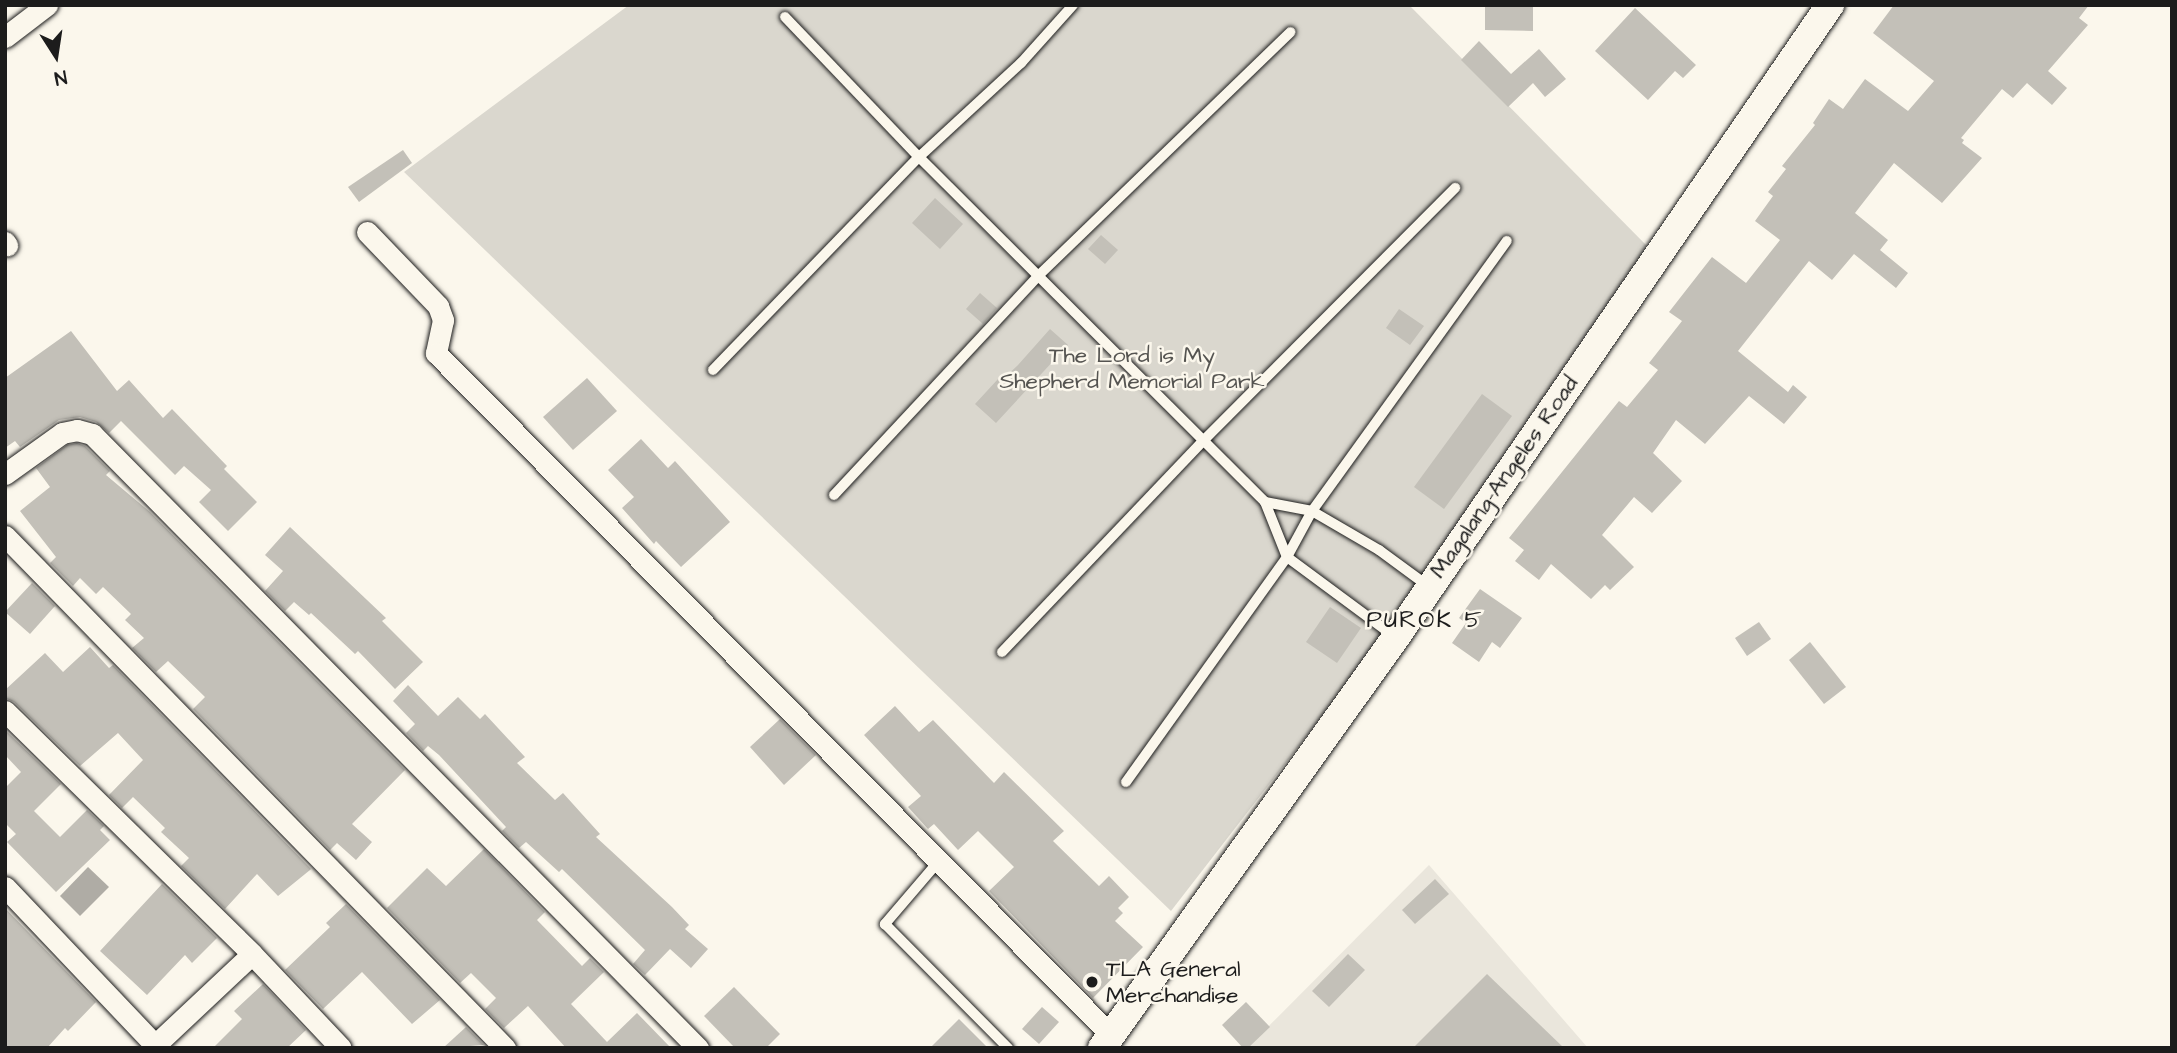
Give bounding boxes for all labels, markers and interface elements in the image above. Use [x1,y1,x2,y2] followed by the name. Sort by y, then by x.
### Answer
[21,21,91,91] north arrow
[52,63,69,91] text: N
[999,341,1265,395] park label: The Lord is My Shepherd Memorial Park
[1424,371,1584,583] street label: Magalang-Angeles Road
[1367,607,1483,635] district label: PUROK 5
[1106,955,1241,1009] place label: TLA General Merchandise
[1084,974,1100,990] marker: TLA General Merchandise

